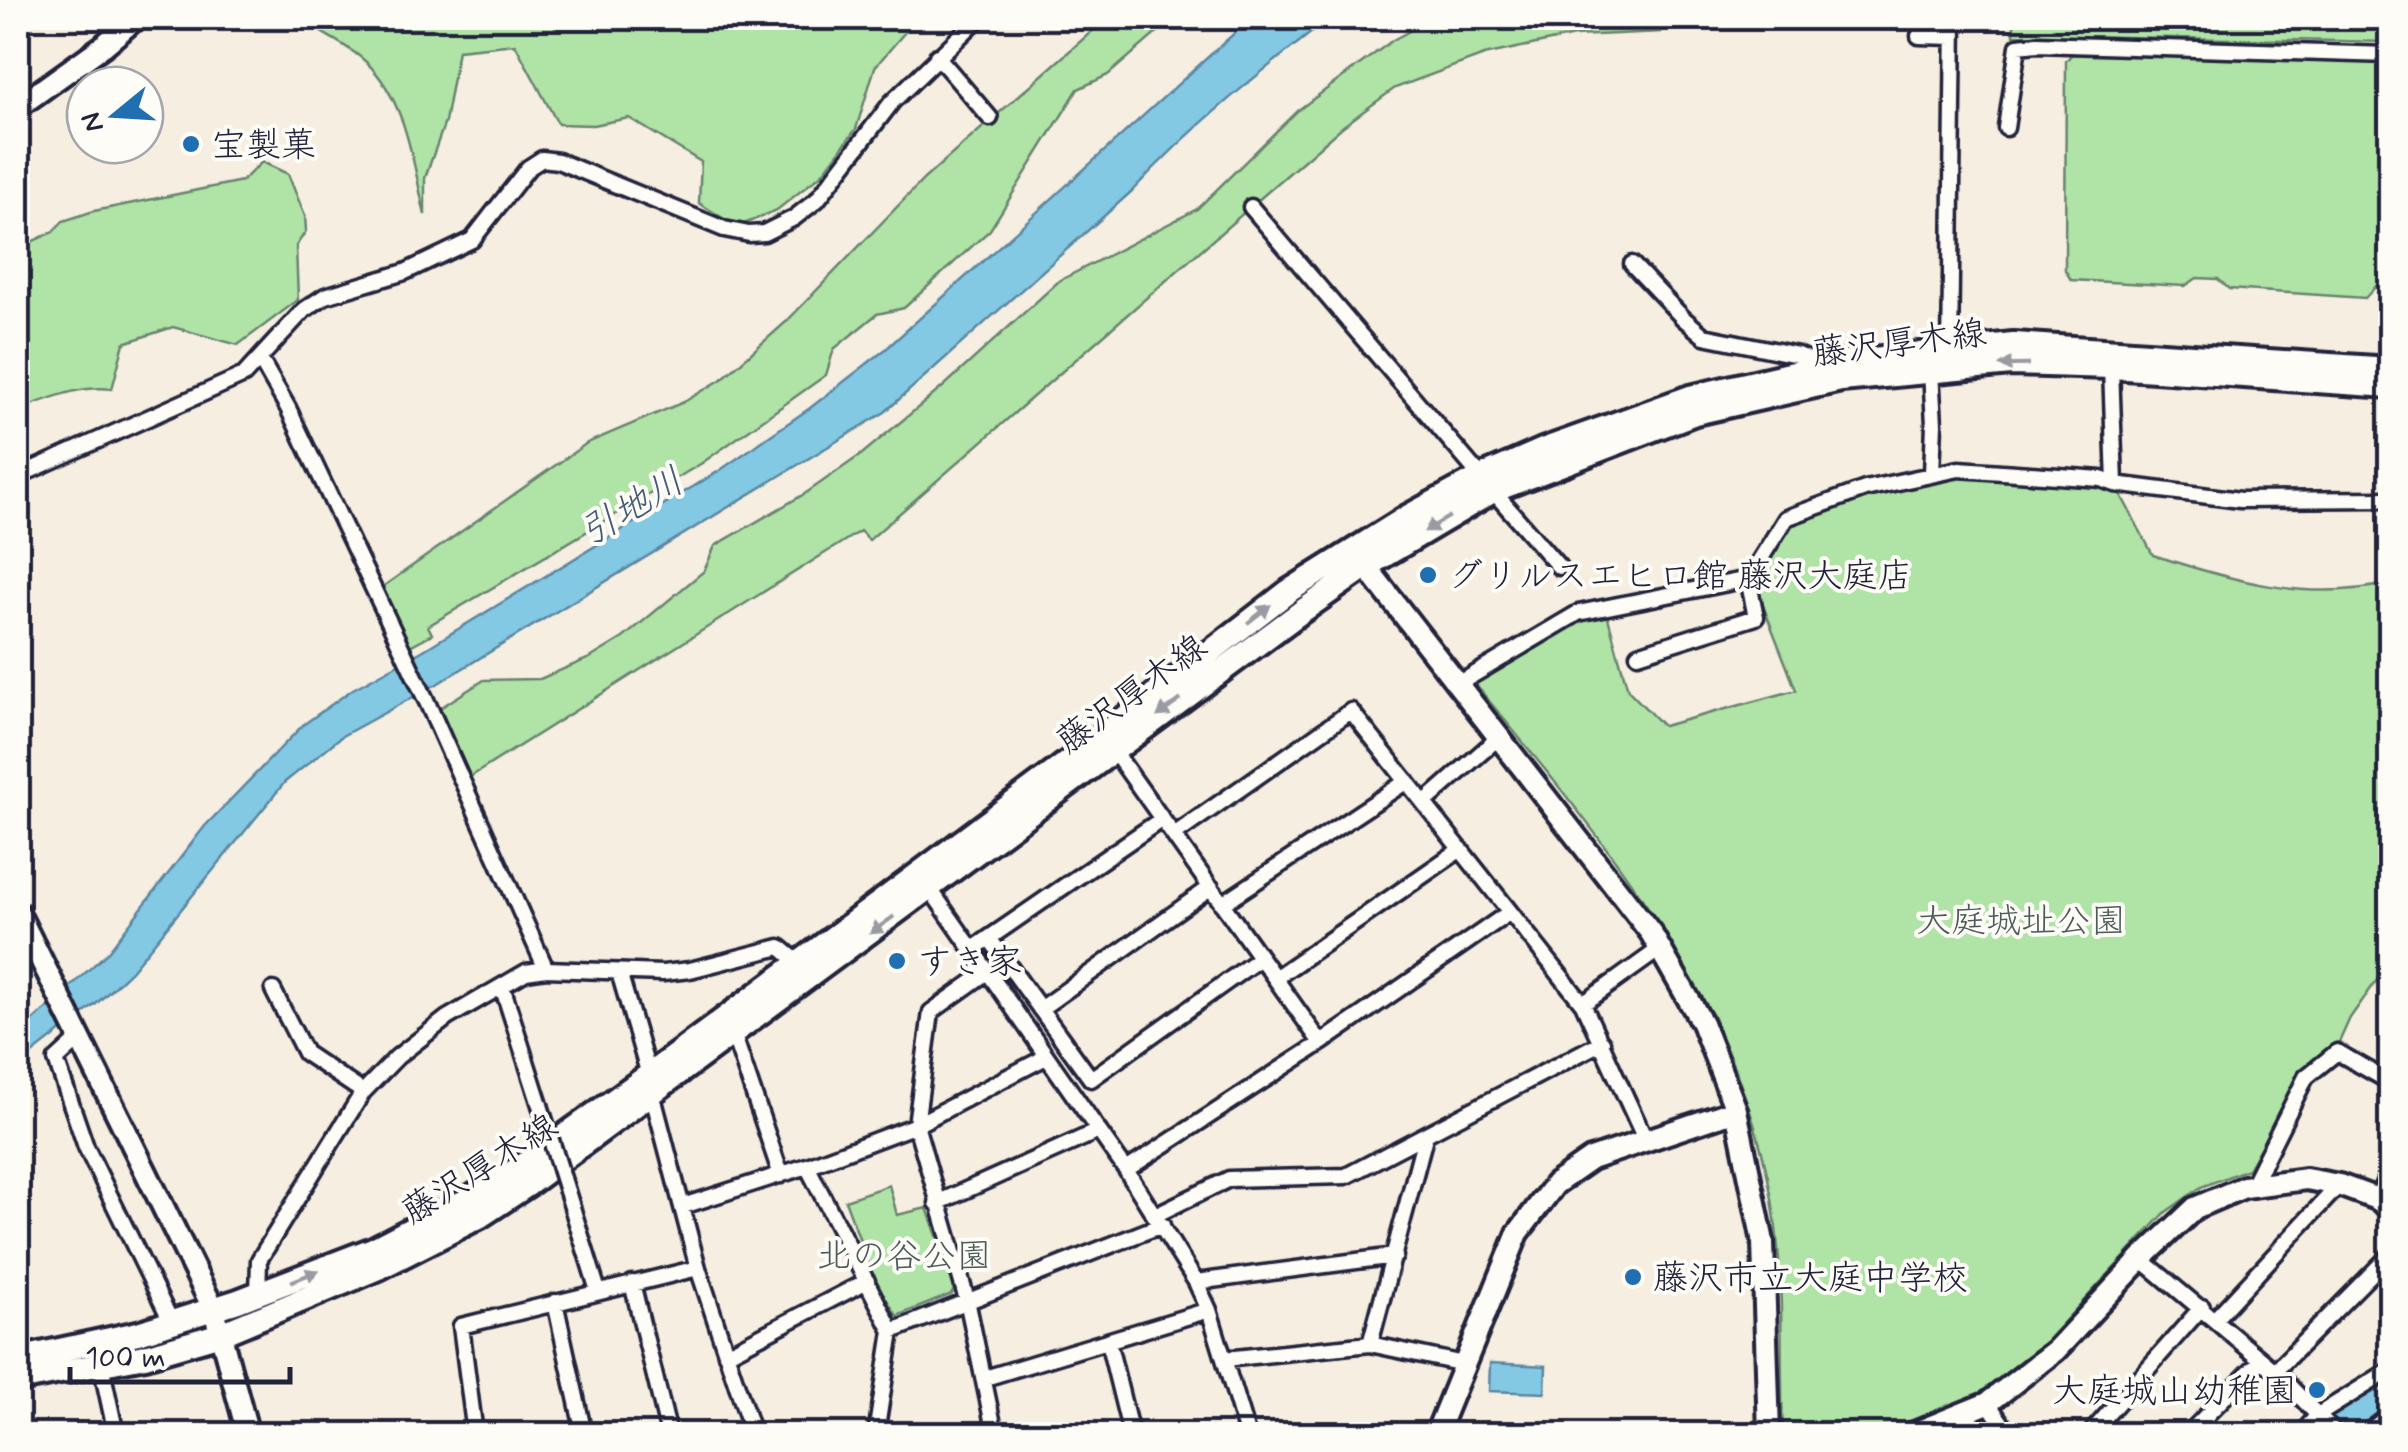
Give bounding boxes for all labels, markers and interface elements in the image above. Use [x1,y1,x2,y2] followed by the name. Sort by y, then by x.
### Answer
[65,65,165,165] north arrow
[73,107,114,137] text: N
[211,123,316,169] place label: 宝製菓
[180,133,202,155] marker: 宝製菓
[1810,310,1989,377] street label: 藤沢厚木線
[1997,357,2029,373] one-way arrow
[571,458,694,559] water label: 引地川
[1423,515,1451,532] one-way arrow
[1448,554,1912,600] place label: グリルスエヒロ館 藤沢大庭店
[1417,564,1439,586] marker: グリルスエヒロ館 藤沢大庭店
[1246,603,1272,624] one-way arrow
[1048,625,1216,765] street label: 藤沢厚木線
[1156,698,1182,718] one-way arrow
[1916,899,2126,945] park label: 大庭城址公園
[869,914,895,934] one-way arrow
[917,940,1022,986] place label: すき家
[886,950,908,972] marker: すき家
[394,1104,566,1236] street label: 藤沢厚木線
[816,1234,992,1280] park label: 北の谷公園
[1653,1256,1968,1302] place label: 藤沢市立大庭中学校
[1622,1266,1644,1288] marker: 藤沢市立大庭中学校
[290,1267,320,1283] one-way arrow
[70,1322,290,1384] scale bar
[85,1339,166,1378] text: 100 m
[2052,1369,2297,1415] place label: 大庭城山幼稚園
[2306,1379,2328,1401] marker: 大庭城山幼稚園

